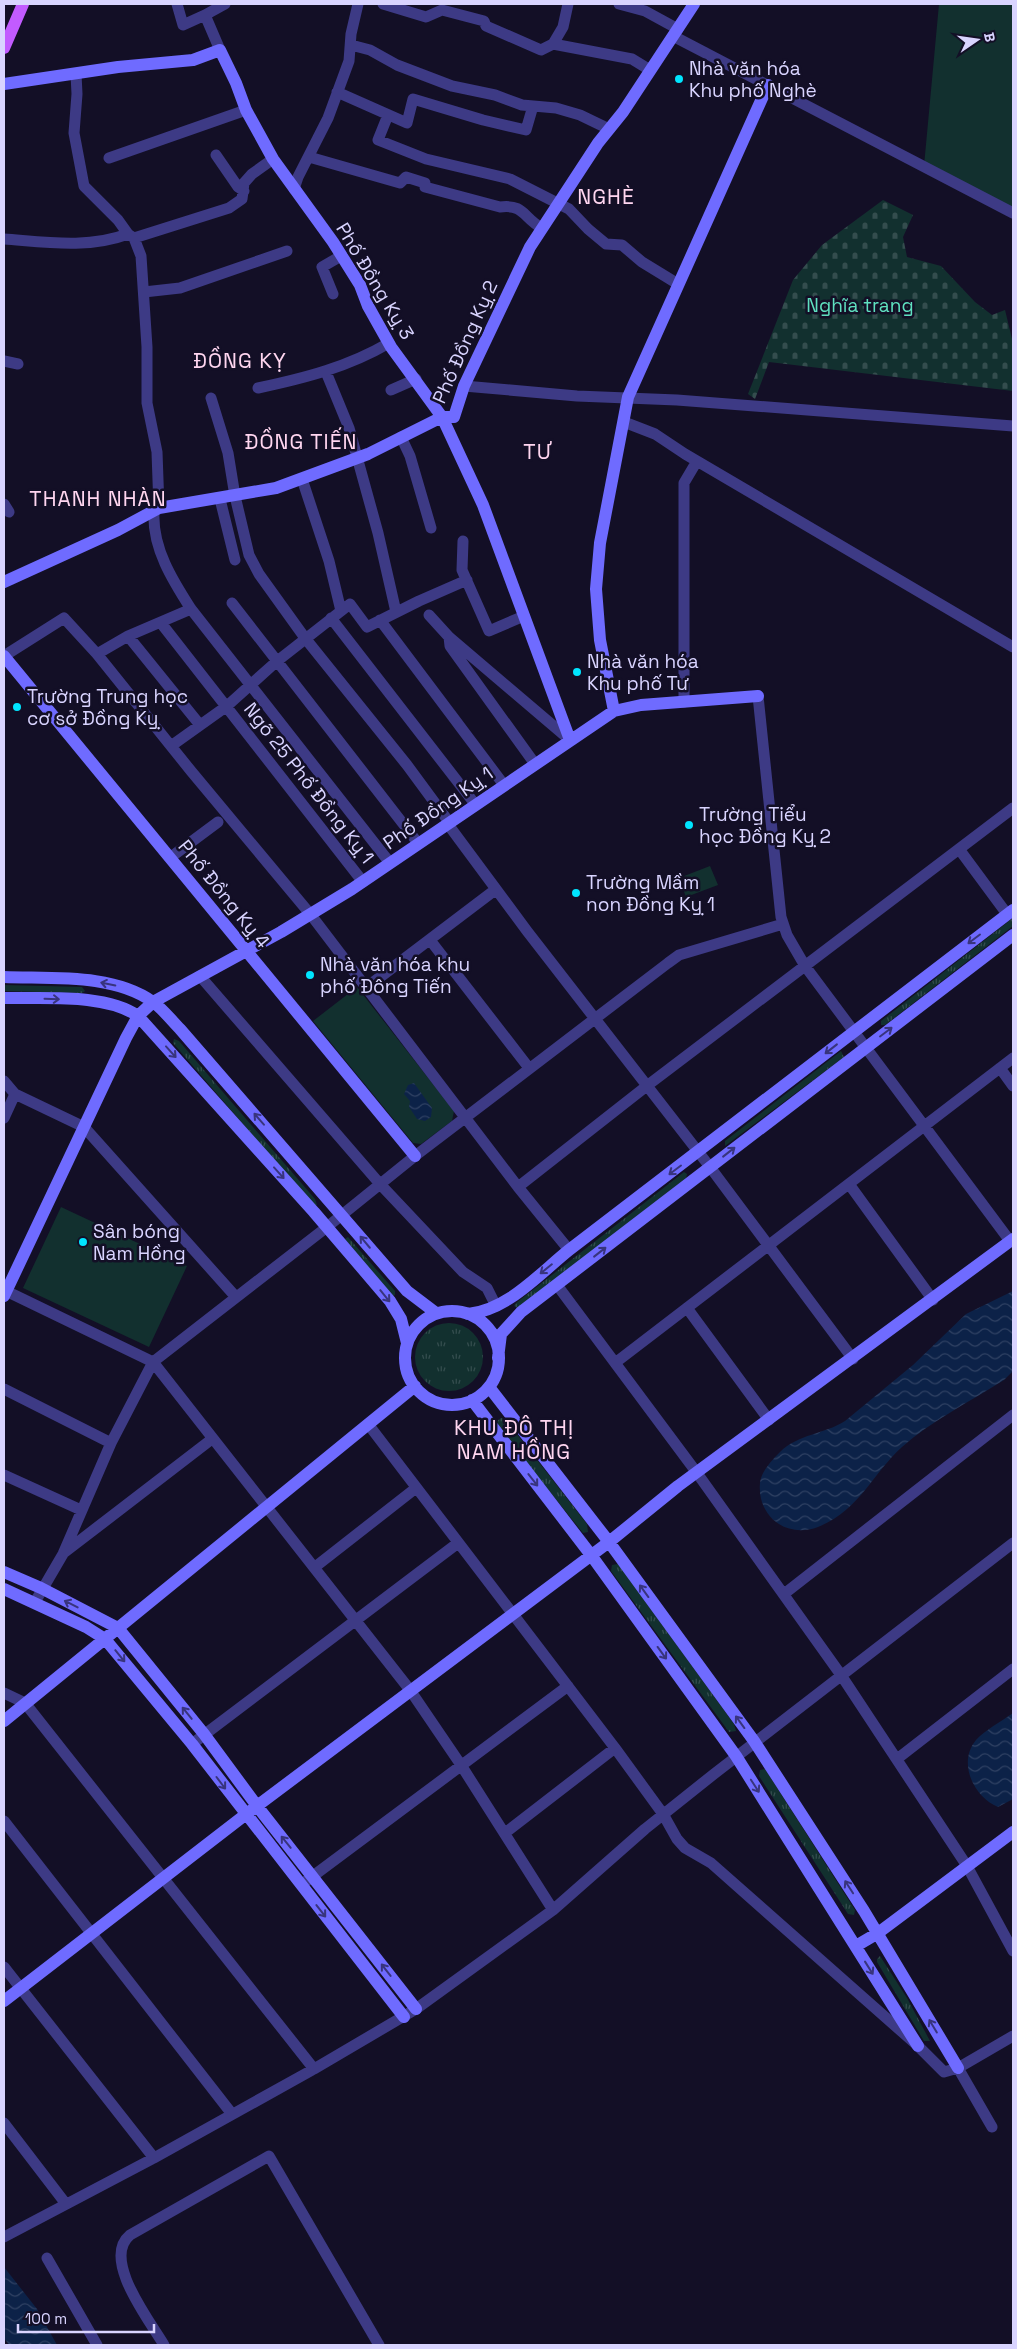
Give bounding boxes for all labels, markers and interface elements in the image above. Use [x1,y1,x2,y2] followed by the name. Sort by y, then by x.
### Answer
[952,15,1002,65] north arrow
[980,31,999,44] text: B
[689,56,817,103] place label: Nhà văn hóa Khu phố Nghè
[673,73,685,85] marker: Nhà văn hóa Khu phố Nghè
[577,183,635,210] district label: NGHÈ
[330,218,420,344] street label: Phố Đồng Kỵ 3
[427,277,503,407] street label: Phố Đồng Kỵ 2
[806,293,914,318] park label: Nghĩa trang
[193,346,287,374] district label: ĐỒNG KỴ
[245,427,357,455] district label: ĐỒNG TIẾN
[523,438,553,465] district label: TƯ
[29,485,167,512] district label: THANH NHÀN
[587,649,699,696] place label: Nhà văn hóa Khu phố Tư
[571,666,583,678] marker: Nhà văn hóa Khu phố Tư
[27,684,188,731] place label: Trường Trung học cơ sở Đồng Kỵ
[238,697,380,869] street label: Ngõ 25 Phố Đồng Kỵ 1
[11,701,23,713] marker: Trường Trung học cơ sở Đồng Kỵ
[378,761,498,855] street label: Phố Đồng Kỵ 1
[699,802,831,849] place label: Trường Tiểu học Đồng Kỵ 2
[683,819,695,831] marker: Trường Tiểu học Đồng Kỵ 2
[173,835,276,953] street label: Phố Đồng Kỵ 4
[586,870,715,917] place label: Trường Mầm non Đồng Kỵ 1
[570,887,582,899] marker: Trường Mầm non Đồng Kỵ 1
[968,934,981,945] one-way arrow
[320,952,470,999] place label: Nhà văn hóa khu phố Đông Tiến
[304,969,316,981] marker: Nhà văn hóa khu phố Đông Tiến
[101,978,117,988] one-way arrow
[44,994,60,1004] one-way arrow
[879,1027,893,1037] one-way arrow
[825,1043,838,1054] one-way arrow
[165,1046,177,1059] one-way arrow
[253,1113,265,1126] one-way arrow
[722,1147,735,1158] one-way arrow
[668,1165,682,1175] one-way arrow
[274,1166,285,1179] one-way arrow
[93,1219,186,1266] place label: Sân bóng Nam Hồng
[77,1236,89,1248] marker: Sân bóng Nam Hồng
[359,1236,371,1249] one-way arrow
[594,1247,607,1258] one-way arrow
[540,1263,553,1274] one-way arrow
[380,1289,391,1302] one-way arrow
[454,1414,574,1465] district label: KHU ĐÔ THỊ NAM HỒNG
[528,1473,539,1486] one-way arrow
[639,1584,649,1598] one-way arrow
[64,1599,79,1608] one-way arrow
[657,1646,667,1660] one-way arrow
[114,1650,125,1663] one-way arrow
[181,1707,192,1720] one-way arrow
[735,1715,745,1729] one-way arrow
[216,1776,227,1789] one-way arrow
[750,1778,760,1792] one-way arrow
[281,1836,292,1849] one-way arrow
[843,1880,854,1894] one-way arrow
[315,1905,326,1918] one-way arrow
[865,1960,875,1974] one-way arrow
[381,1963,391,1977] one-way arrow
[928,2019,938,2033] one-way arrow
[18,2302,154,2334] scale bar
[25,2309,67,2328] text: 100 m

